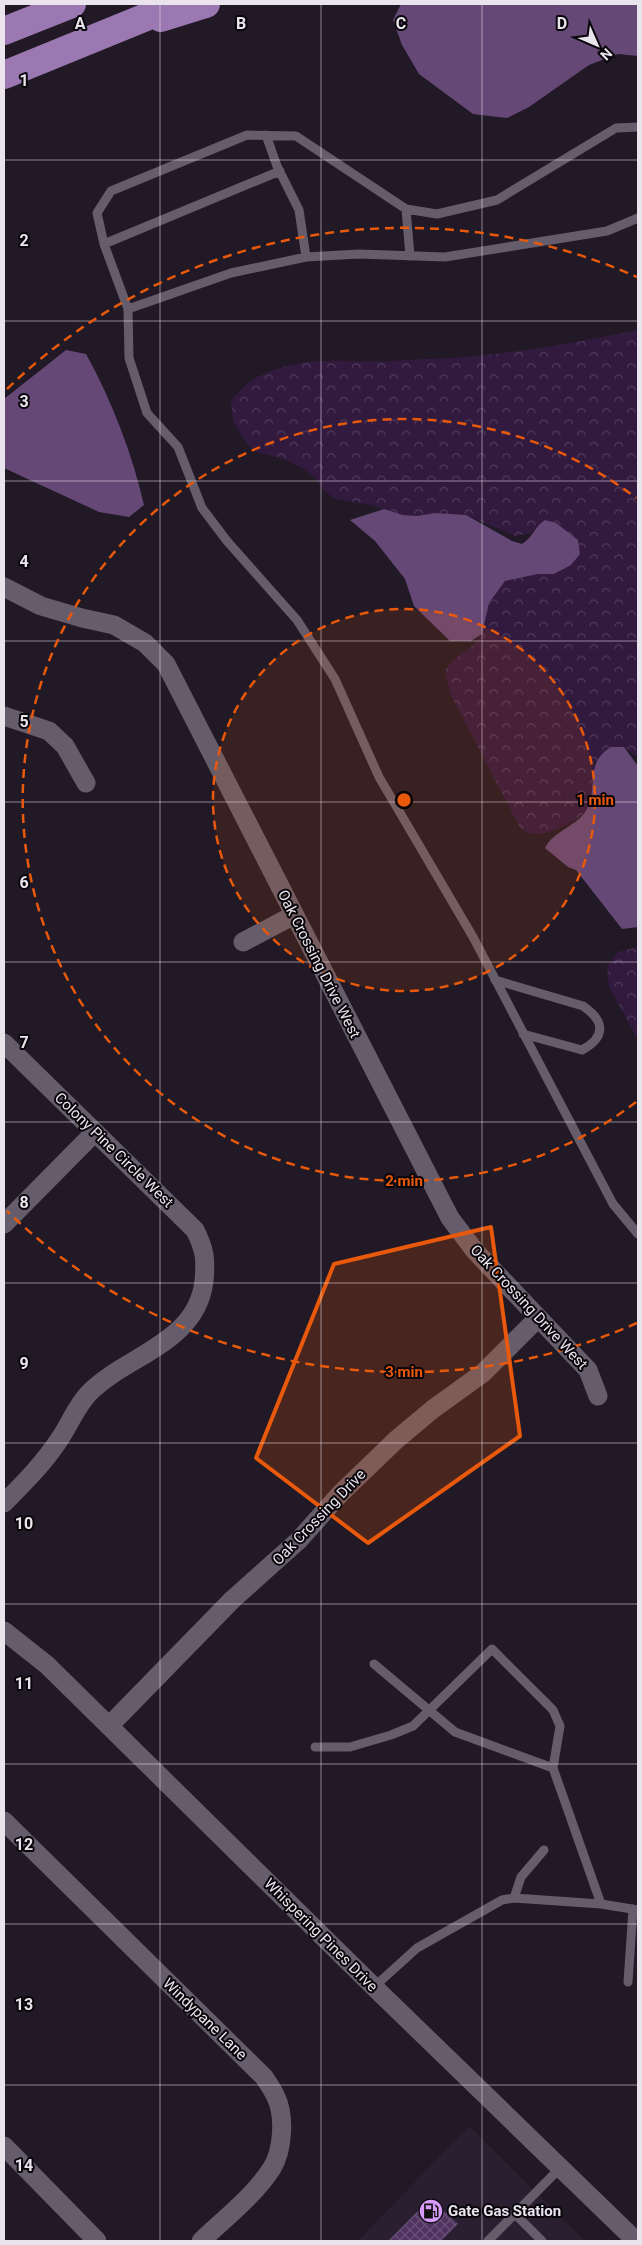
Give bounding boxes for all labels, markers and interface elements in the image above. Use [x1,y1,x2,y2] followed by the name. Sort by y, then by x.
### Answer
[75,14,86,33] text: A
[236,14,246,33] text: B
[396,14,406,33] text: C
[557,14,567,33] text: D
[572,20,622,70] north arrow
[597,45,615,63] text: N
[19,71,29,90] text: 1
[19,231,29,250] text: 2
[19,392,29,411] text: 3
[19,552,29,571] text: 4
[19,712,29,731] text: 5
[395,791,413,809] centre of rings
[576,791,614,809] text: 1 min
[19,873,29,892] text: 6
[274,887,364,1041] street label: Oak Crossing Drive West
[19,1033,29,1052] text: 7
[51,1089,177,1211] street label: Colony Pine Circle West
[385,1172,423,1190] text: 2 min
[19,1193,29,1212] text: 8
[467,1241,591,1373] street label: Oak Crossing Drive West
[19,1354,29,1373] text: 9
[385,1363,423,1381] text: 3 min
[269,1465,369,1569] street label: Oak Crossing Drive
[15,1514,33,1533] text: 10
[15,1674,33,1693] text: 11
[15,1835,33,1854] text: 12
[261,1875,381,1995] street label: Whispering Pines Drive
[159,1974,251,2064] street label: Windypane Lane
[15,1995,33,2014] text: 13
[15,2156,33,2175] text: 14
[418,2198,444,2224] fuel station icon: Gate Gas Station
[448,2202,561,2220] place label: Gate Gas Station

